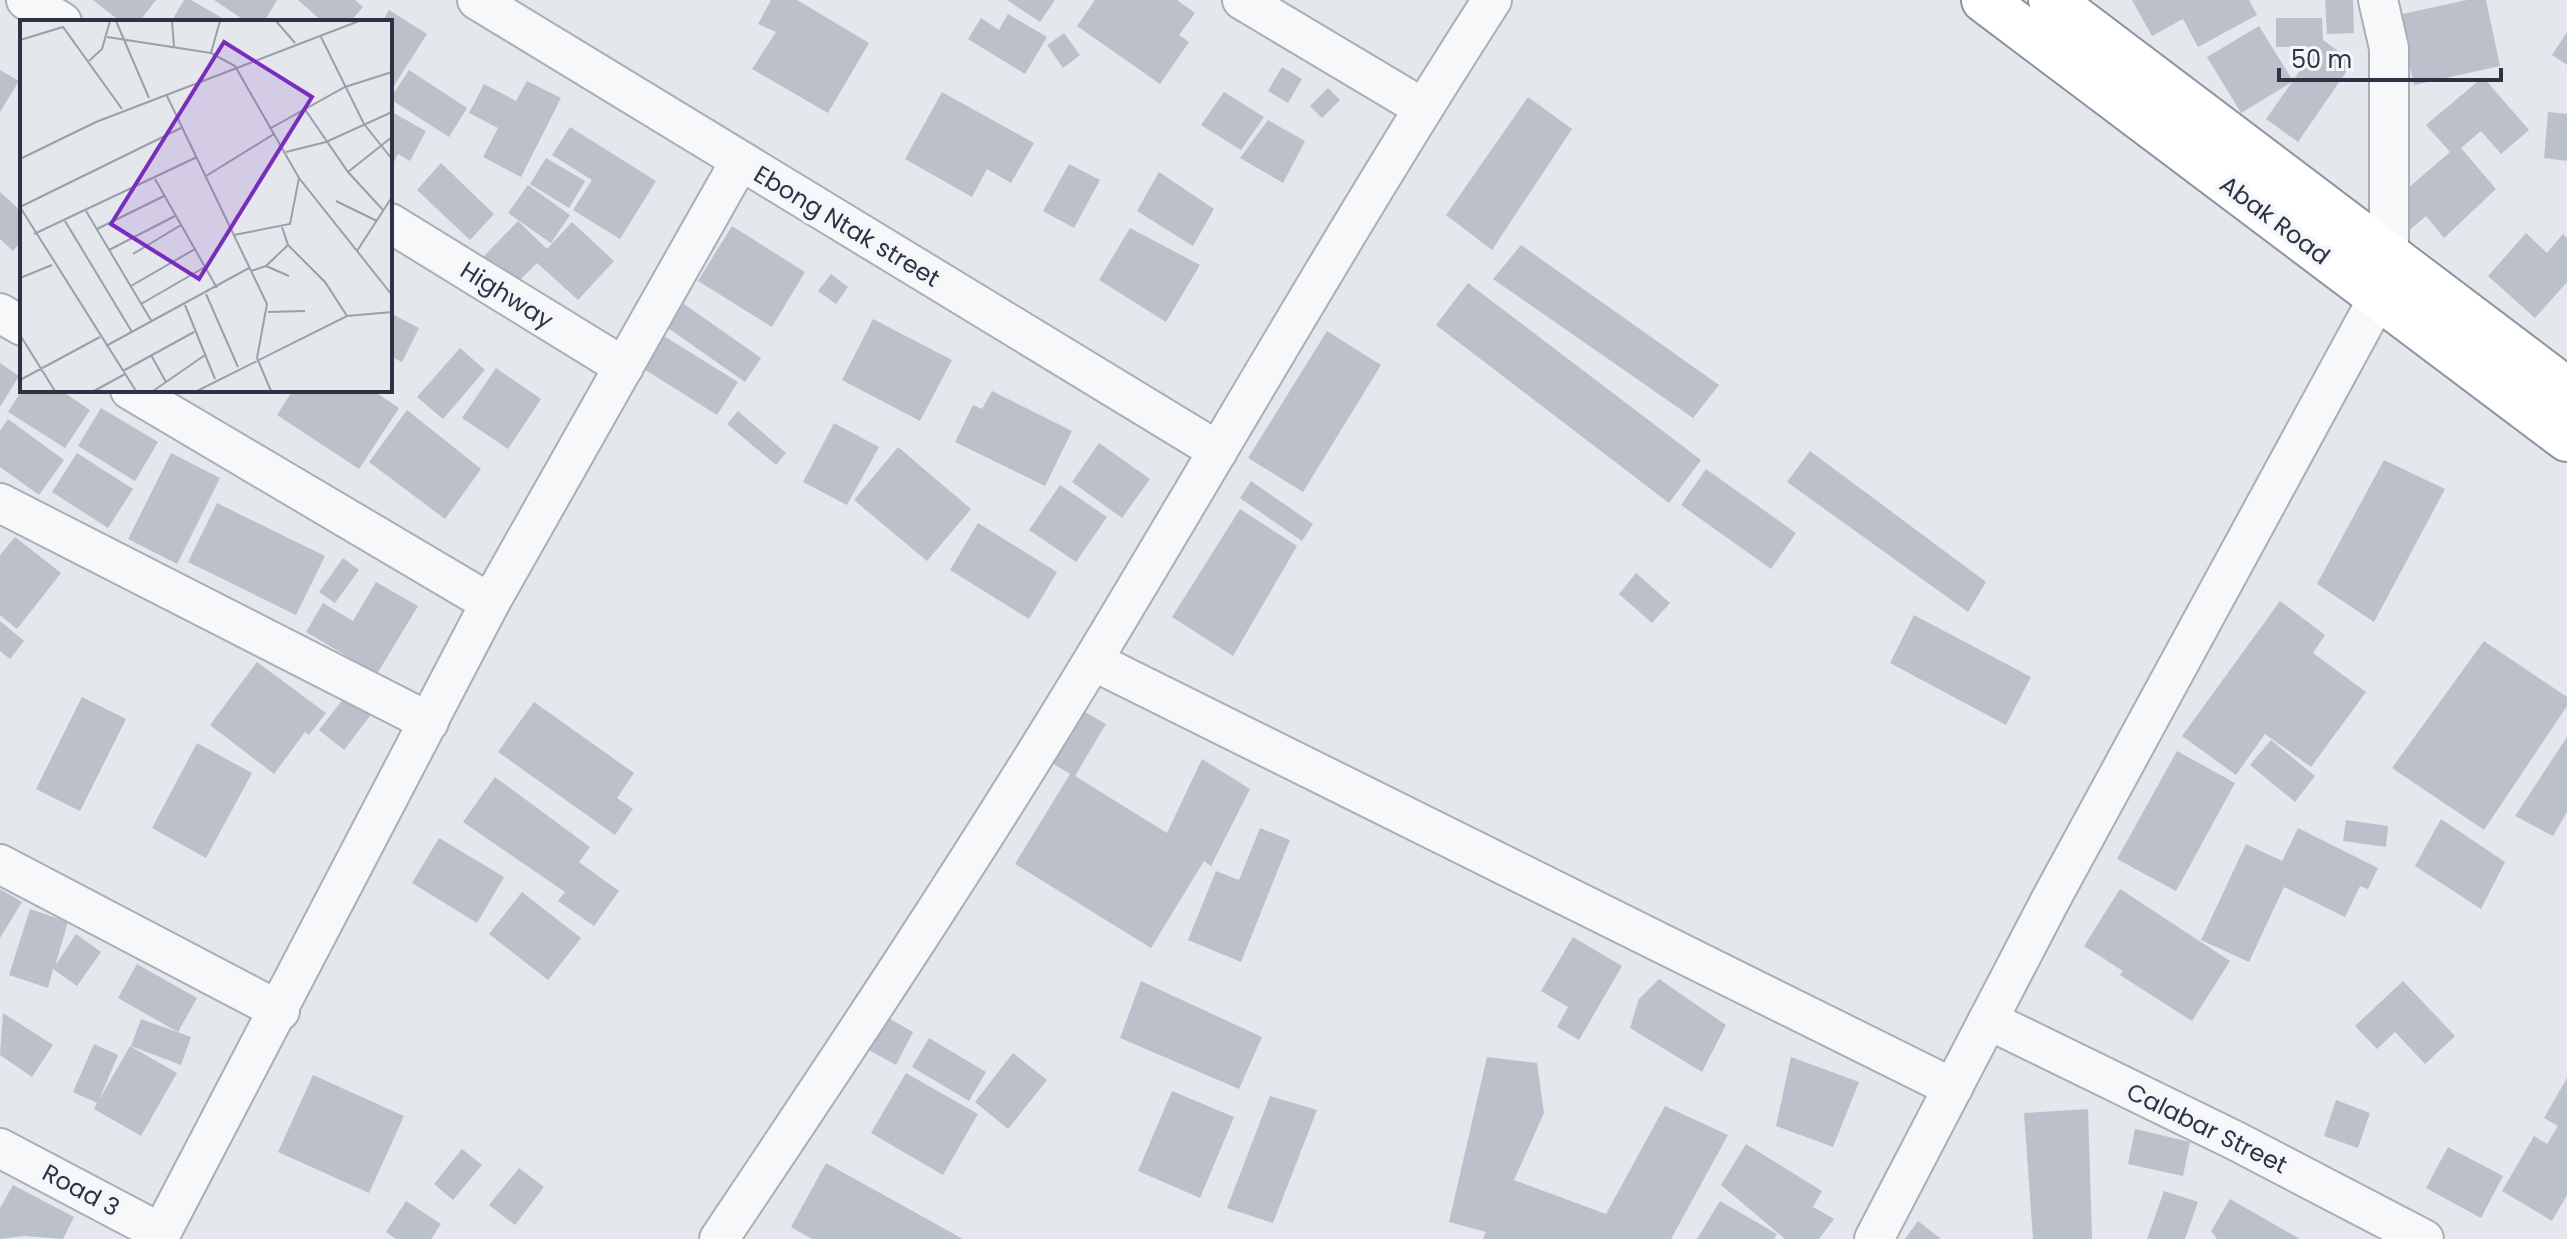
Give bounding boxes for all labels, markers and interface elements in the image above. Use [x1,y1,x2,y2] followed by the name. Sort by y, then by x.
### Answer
[20,20,392,392] inset map
[2279,32,2501,82] scale bar
[2291,43,2352,76] text: 50 m
[748,157,946,295] street label: Ebong Ntak street
[2213,168,2337,272] street label: Abak Road
[454,254,560,337] street label: Highway
[2121,1075,2293,1181] street label: Calabar Street
[37,1156,125,1224] street label: Road 3

